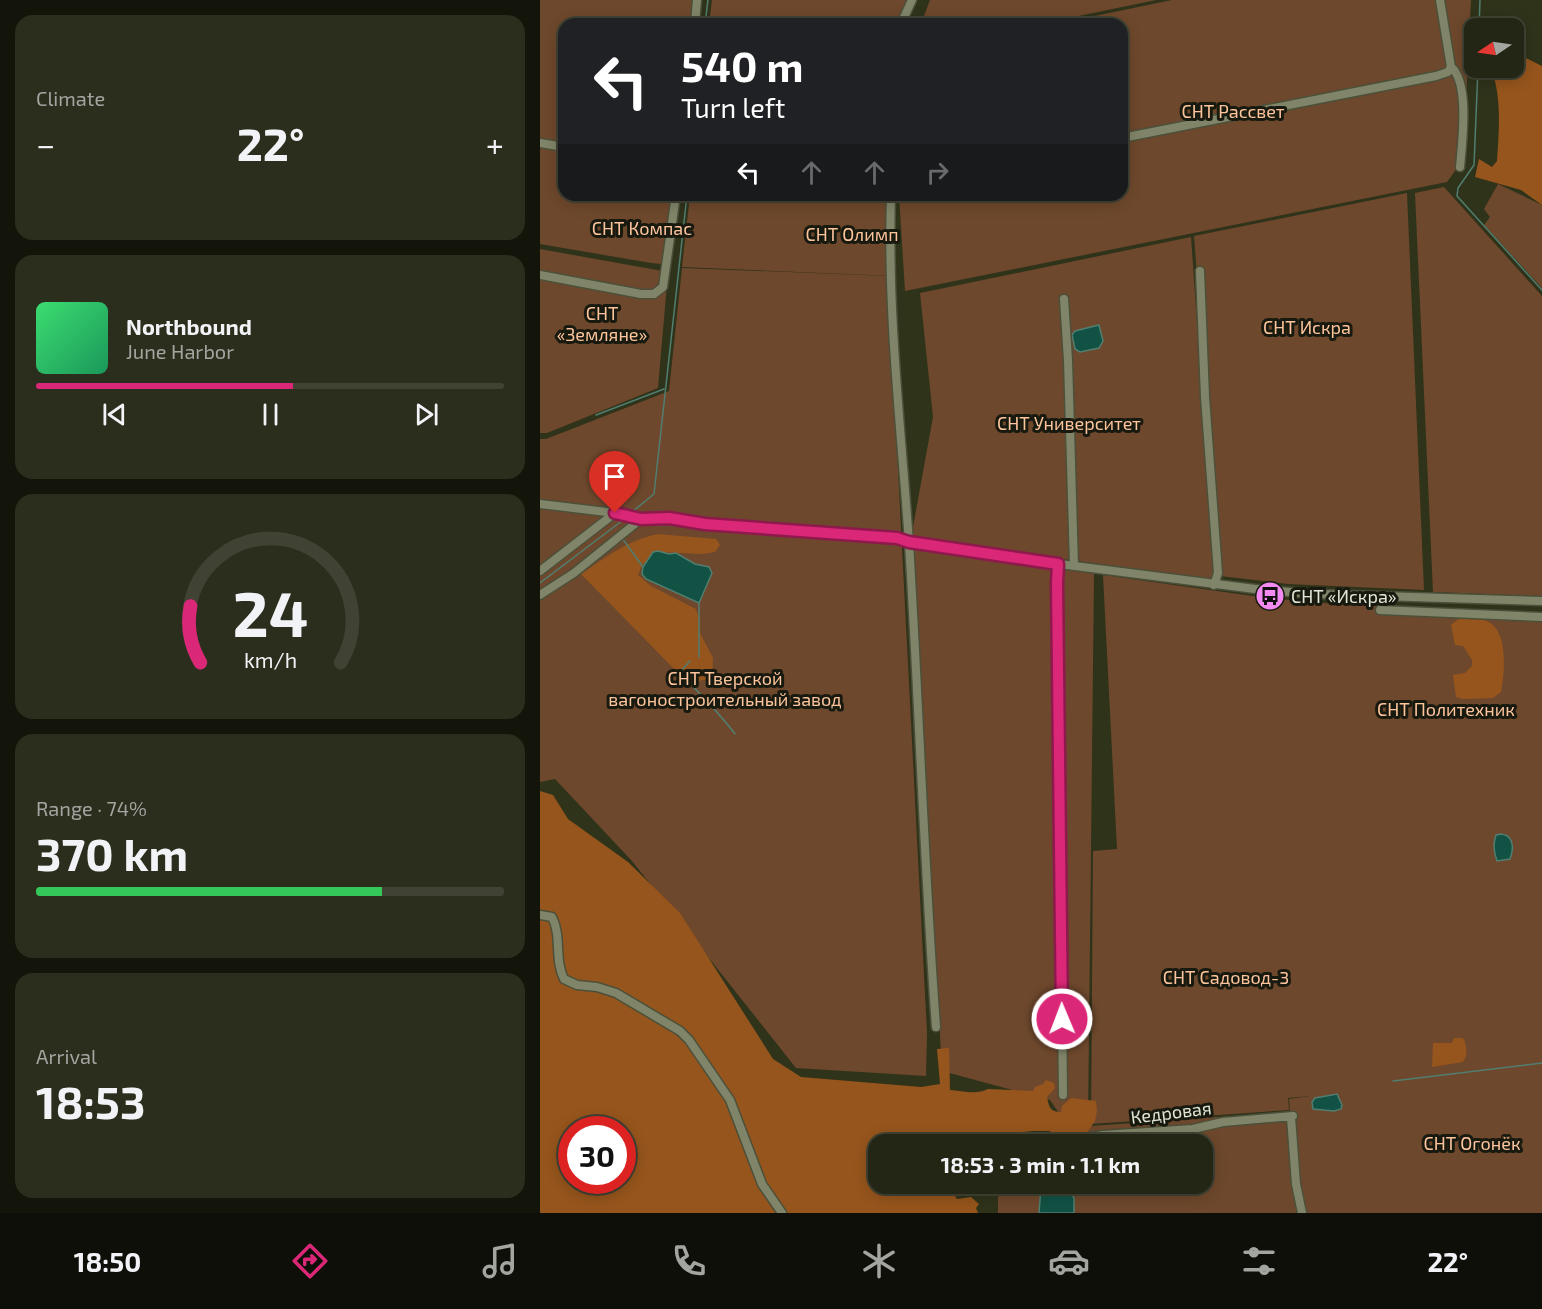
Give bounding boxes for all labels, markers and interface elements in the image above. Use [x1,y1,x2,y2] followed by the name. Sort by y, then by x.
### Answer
[1464,18,1524,78] north arrow
[1464,18,1524,78] map controls
[681,40,804,90] text: 540 m
[582,42,660,120] icon: left
[36,86,105,110] text: Climate
[681,91,785,123] text: Turn left
[1181,100,1285,122] park label: СНТ Рассвет
[237,116,304,170] text: 22°
[36,124,55,164] text: −
[486,124,504,164] text: +
[732,156,765,189] icon: left
[795,156,828,189] icon: ahead
[858,156,891,189] icon: ahead
[921,156,954,189] icon: right
[592,217,692,239] park label: СНТ Компас
[805,223,899,245] park label: СНТ Олимп
[557,302,647,345] park label: СНТ «Земляне»
[126,313,252,339] text: Northbound
[1263,316,1351,338] park label: СНТ Искра
[126,339,234,363] text: June Harbor
[98,398,131,431] icon: previous
[254,398,287,431] icon: pause
[410,398,443,431] icon: next
[997,412,1141,434] park label: СНТ Университет
[589,451,640,513] pin
[598,460,631,493] icon: arrive
[232,576,308,651] text: 24
[1254,580,1286,612] bus stop icon: СНТ «Искра»
[1291,585,1397,607] place label: СНТ «Искра»
[243,648,297,673] text: km/h
[608,667,842,710] park label: СНТ Тверской вагоностроительный завод
[1377,698,1515,720] park label: СНТ Политехник
[36,796,147,820] text: Range · 74%
[36,826,188,880] text: 370 km
[1163,966,1289,988] park label: СНТ Садовод-3
[1030,987,1094,1051] position arrow
[36,1044,97,1068] text: Arrival
[36,1074,145,1128] text: 18:53
[1129,1096,1213,1128] street label: Кедровая
[558,1116,636,1194] speed limit sign: 30
[1423,1132,1521,1154] park label: СНТ Огонёк
[941,1151,1140,1177] text: 18:53 · 3 min · 1.1 km
[289,1240,331,1282] icon: directions
[479,1240,521,1282] icon: music
[668,1240,710,1282] icon: phone
[858,1240,900,1282] icon: climate
[1048,1240,1090,1282] icon: car
[1238,1240,1280,1282] icon: filters
[74,1245,141,1277] text: 18:50
[1427,1245,1468,1277] text: 22°

